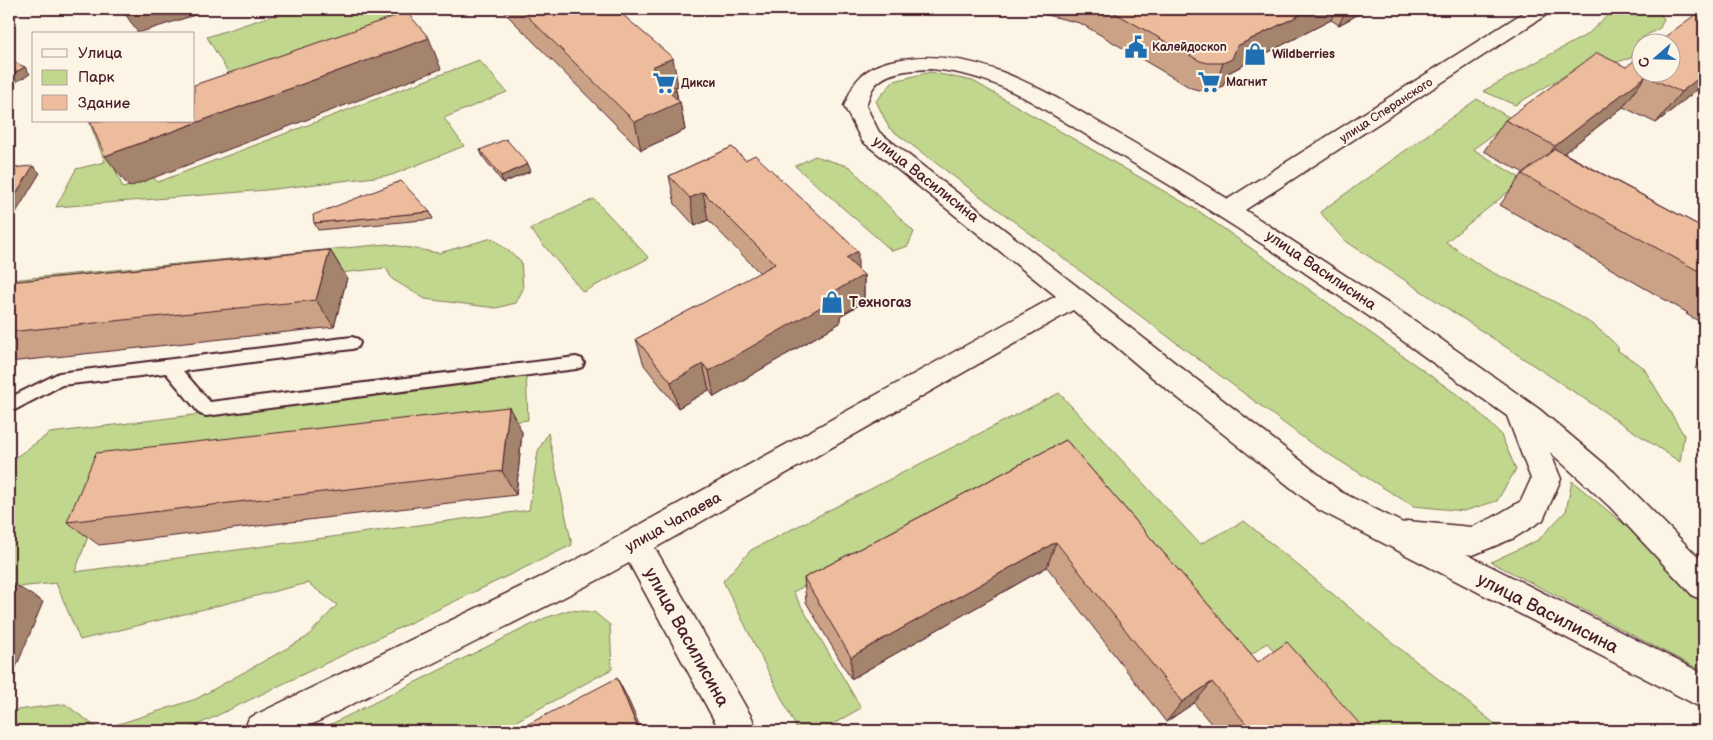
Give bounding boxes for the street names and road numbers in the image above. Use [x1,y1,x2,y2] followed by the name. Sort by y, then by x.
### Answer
[1337,75,1436,146] street label: улица Сперанского
[869,132,983,227] street label: улица Василисина
[1262,226,1380,315] street label: улица Василисина
[622,488,725,557] street label: улица Чапаева
[640,564,734,711] street label: улица Василисина
[1474,569,1622,658] street label: улица Василисина

